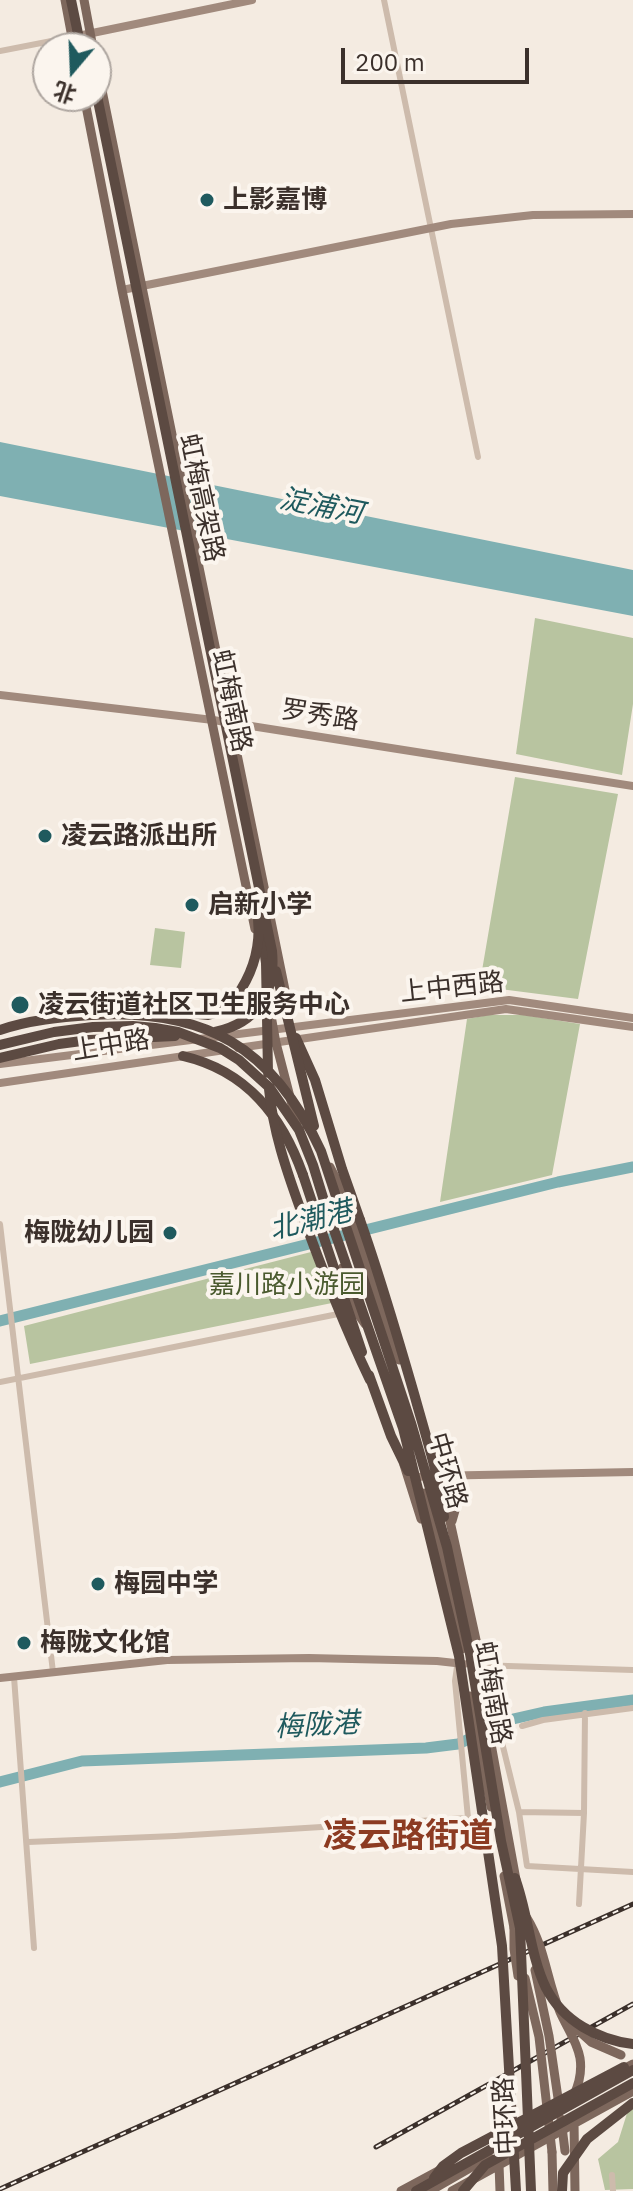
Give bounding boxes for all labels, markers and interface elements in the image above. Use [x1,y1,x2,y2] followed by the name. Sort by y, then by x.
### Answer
[32,32,112,112] north arrow
[345,32,533,82] scale bar
[355,46,425,78] text: 200 m
[50,76,80,111] text: 北
[223,184,327,216] place label: 上影嘉博
[198,191,216,209] marker: 上影嘉博
[172,431,230,565] street label: 虹梅高架路
[277,482,365,532] water label: 淀浦河
[205,647,257,755] street label: 虹梅南路
[279,694,361,738] street label: 罗秀路
[61,820,217,852] place label: 凌云路派出所
[36,827,54,845] marker: 凌云路派出所
[208,889,312,921] place label: 启新小学
[183,896,201,914] marker: 启新小学
[399,967,505,1009] street label: 上中西路
[38,989,350,1021] place label: 凌云街道社区卫生服务中心
[9,994,31,1016] marker: 凌云街道社区卫生服务中心
[70,1024,152,1068] street label: 上中路
[266,1195,356,1247] water label: 北潮港
[24,1217,154,1249] place label: 梅陇幼儿园
[161,1224,179,1242] marker: 梅陇幼儿园
[209,1269,365,1301] park label: 嘉川路小游园
[421,1429,473,1513] street label: 中环路
[114,1568,218,1600] place label: 梅园中学
[89,1575,107,1593] marker: 梅园中学
[40,1627,170,1659] place label: 梅陇文化馆
[15,1634,33,1652] marker: 梅陇文化馆
[468,1639,516,1747] street label: 虹梅南路
[274,1707,360,1745] water label: 梅陇港
[323,1817,493,1857] district label: 凌云路街道
[488,2076,524,2156] street label: 中环路

